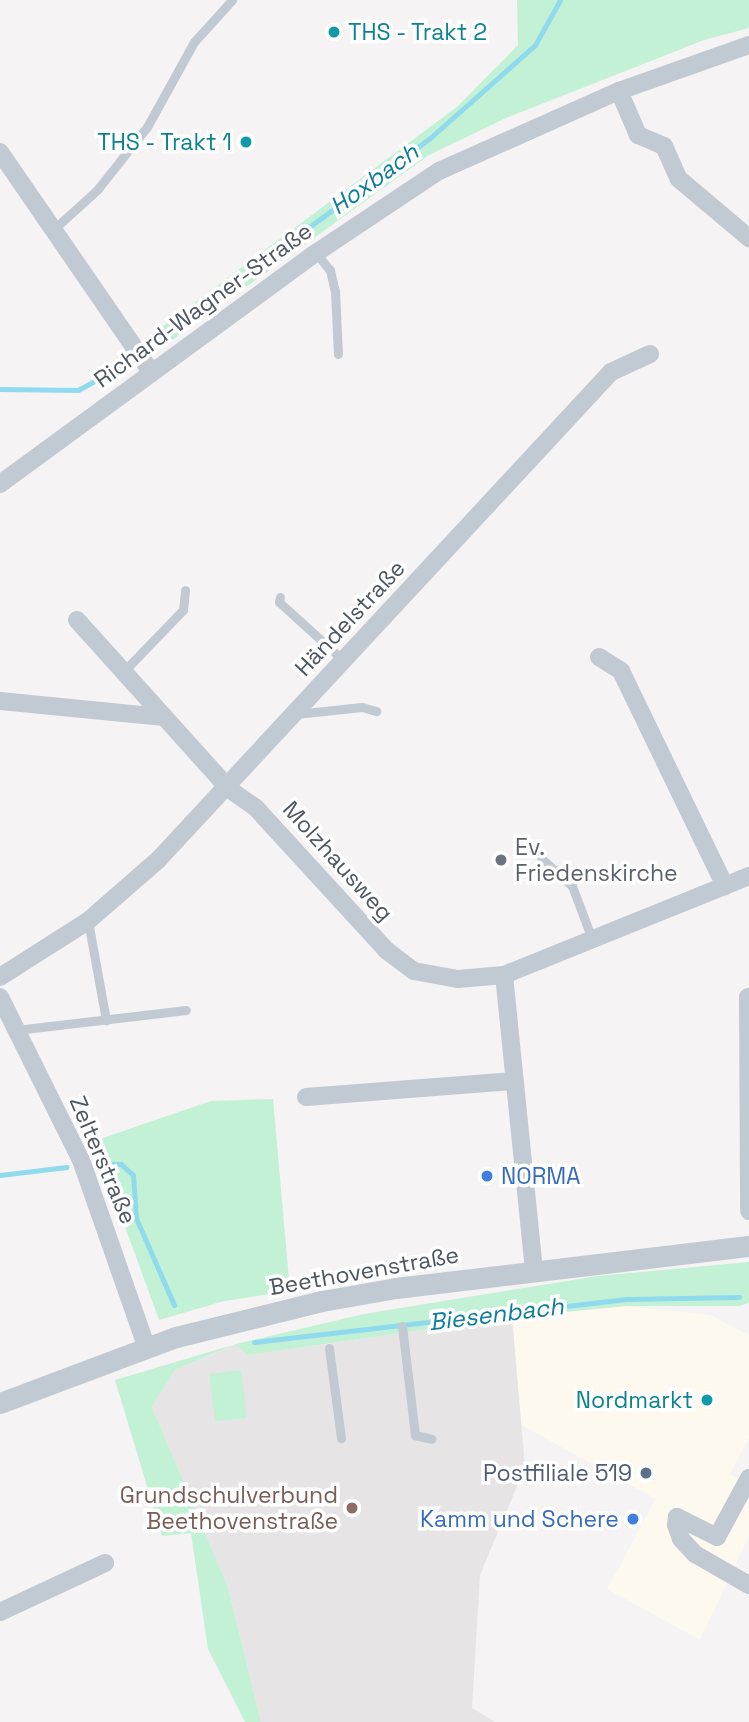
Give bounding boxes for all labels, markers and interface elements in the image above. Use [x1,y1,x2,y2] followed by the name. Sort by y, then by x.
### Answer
[348,18,489,46] place label: THS - Trakt 2
[326,24,342,40] marker: THS - Trakt 2
[95,128,232,156] place label: THS - Trakt 1
[238,134,254,150] marker: THS - Trakt 1
[324,137,424,221] water label: Hoxbach
[89,217,317,393] street label: Richard-Wagner-Straße
[289,554,411,682] street label: Händelstraße
[277,796,399,926] street label: Molzhausweg
[515,833,678,887] place label: Ev. Friedenskirche
[493,852,509,868] marker: Ev. Friedenskirche
[64,1092,142,1228] street label: Zelterstraße
[501,1162,581,1190] place label: NORMA
[479,1168,495,1184] marker: NORMA
[267,1241,461,1301] street label: Beethovenstraße
[427,1291,565,1337] water label: Biesenbach
[576,1386,693,1414] place label: Nordmarkt
[699,1392,715,1408] marker: Nordmarkt
[483,1459,632,1487] place label: Postfiliale 519
[638,1465,654,1481] marker: Postfiliale 519
[120,1481,338,1535] place label: Grundschulverbund Beethovenstraße
[344,1500,360,1516] marker: Grundschulverbund Beethovenstraße
[420,1505,619,1533] place label: Kamm und Schere
[625,1511,641,1527] marker: Kamm und Schere

